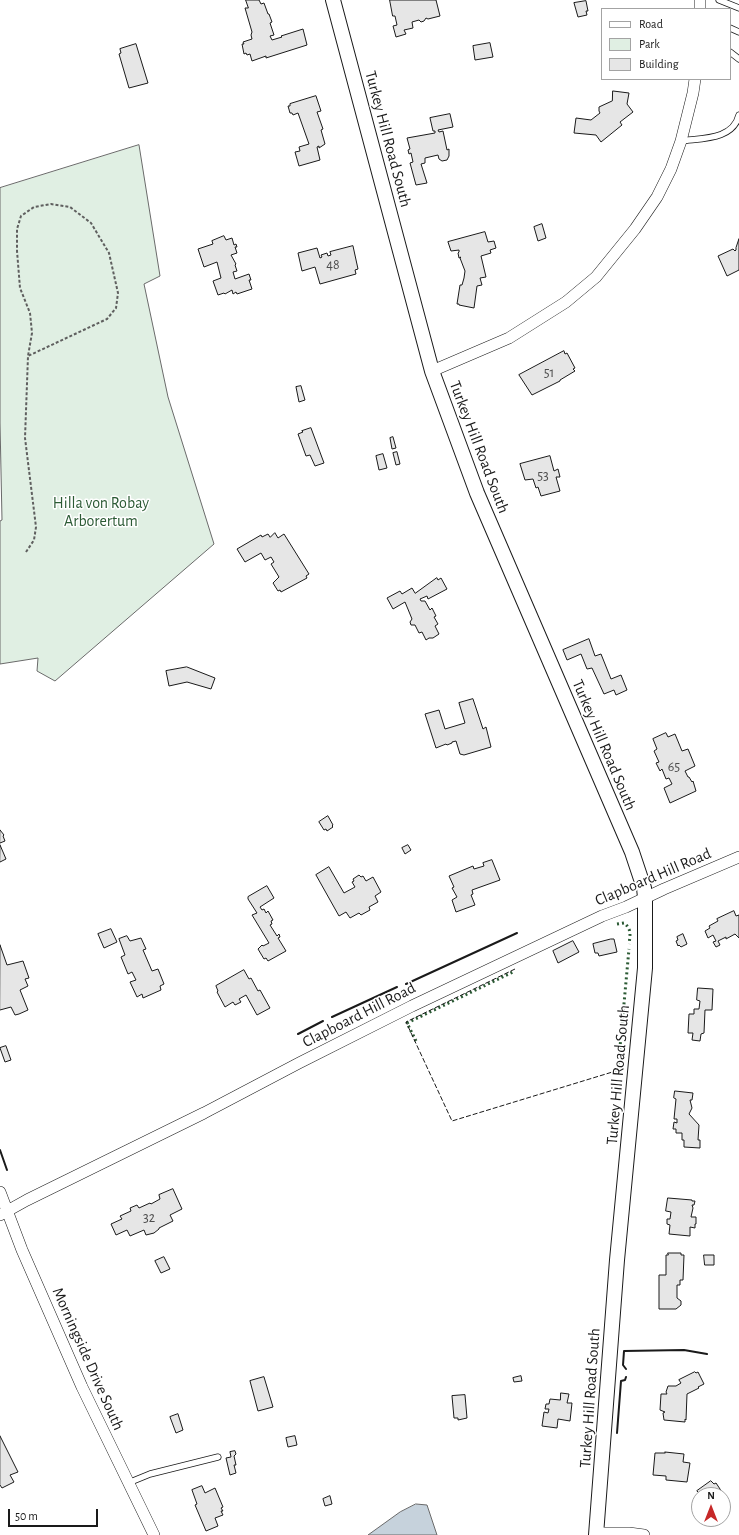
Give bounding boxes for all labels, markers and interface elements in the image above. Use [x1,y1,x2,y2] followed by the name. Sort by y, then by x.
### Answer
[601,8,731,80] legend
[639,18,663,30] text: Road
[639,38,660,50] text: Park
[639,58,679,70] text: Building
[361,69,415,209] street label: Turkey Hill Road South
[326,257,340,273] house number: 48
[544,365,554,381] house number: 51
[445,378,513,516] street label: Turkey Hill Road South
[537,468,549,484] house number: 53
[53,493,149,531] park label: Hilla von Robay Arborertum
[568,677,640,813] street label: Turkey Hill Road South
[668,759,680,775] house number: 65
[592,844,714,910] street label: Clapboard Hill Road
[299,978,419,1052] street label: Clapboard Hill Road
[602,1004,634,1146] street label: Turkey Hill Road South
[143,1210,155,1226] house number: 32
[48,1285,128,1433] street label: Morningside Drive South
[576,1327,604,1469] street label: Turkey Hill Road South
[691,1487,731,1527] north arrow
[707,1490,715,1501] text: N
[10,1501,100,1527] scale bar
[15,1510,38,1522] text: 50 m

